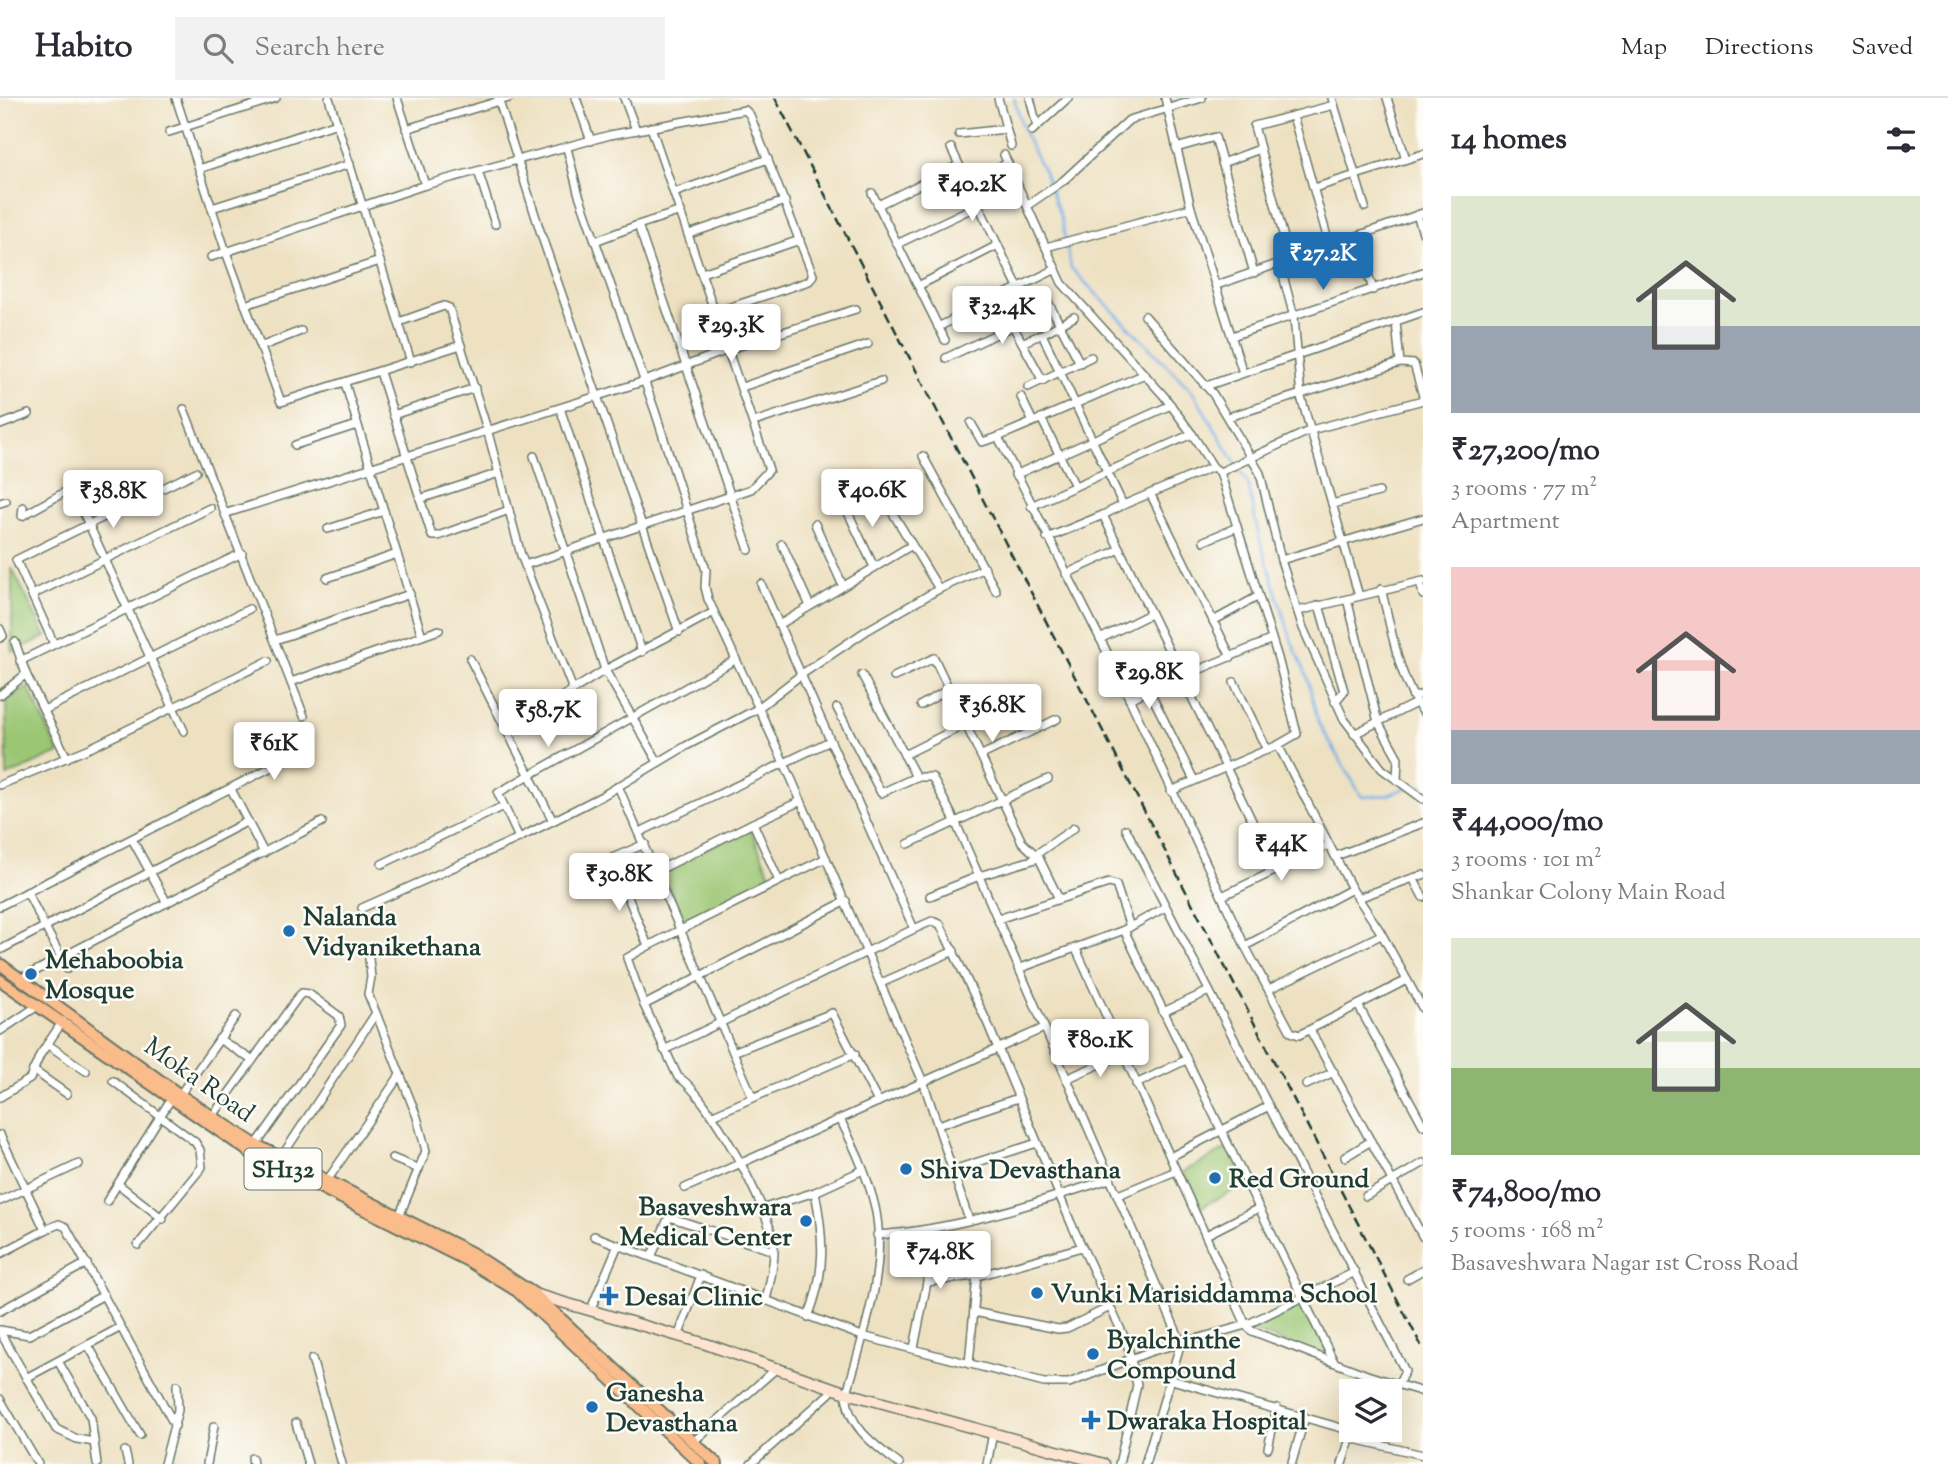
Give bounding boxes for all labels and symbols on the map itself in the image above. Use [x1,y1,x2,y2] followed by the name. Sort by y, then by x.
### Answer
[915,164,1029,223] pin: ₹40.2K
[1266,232,1380,292] pin: ₹27.2K
[945,286,1059,346] pin: ₹32.4K
[674,304,788,364] pin: ₹29.3K
[56,470,170,530] pin: ₹38.8K
[815,470,929,529] pin: ₹40.6K
[1092,652,1206,711] pin: ₹29.8K
[935,684,1049,744] pin: ₹36.8K
[491,690,605,749] pin: ₹58.7K
[233,722,315,782] pin: ₹61K
[1240,824,1322,883] pin: ₹44K
[562,854,676,913] pin: ₹30.8K
[303,900,481,967] place label: Nalanda Vidyanikethana
[281,923,297,939] marker: Nalanda Vidyanikethana
[45,943,183,1010] place label: Mehaboobia Mosque
[23,966,39,982] marker: Mehaboobia Mosque
[1043,1020,1157,1079] pin: ₹80.1K
[136,1029,262,1133] street label: Moka Road
[244,1148,322,1190] road number: SH132
[920,1153,1121,1190] place label: Shiva Devasthana
[898,1161,914,1177] marker: Shiva Devasthana
[1229,1162,1370,1199] place label: Red Ground
[1207,1170,1223,1186] marker: Red Ground
[620,1190,792,1257] place label: Basaveshwara Medical Center
[798,1213,814,1229] marker: Basaveshwara Medical Center
[883,1232,997,1291] pin: ₹74.8K
[1051,1277,1378,1314] place label: Vunki Marisiddamma School
[625,1280,763,1317] place label: Desai Clinic
[1029,1285,1045,1301] marker: Vunki Marisiddamma School
[599,1286,619,1306] marker: Desai Clinic
[1107,1323,1241,1390] place label: Byalchinthe Compound
[1085,1346,1101,1362] marker: Byalchinthe Compound
[606,1376,738,1443] place label: Ganesha Devasthana
[584,1399,600,1415] marker: Ganesha Devasthana
[1107,1404,1308,1441] place label: Dwaraka Hospital
[1081,1410,1101,1430] marker: Dwaraka Hospital

